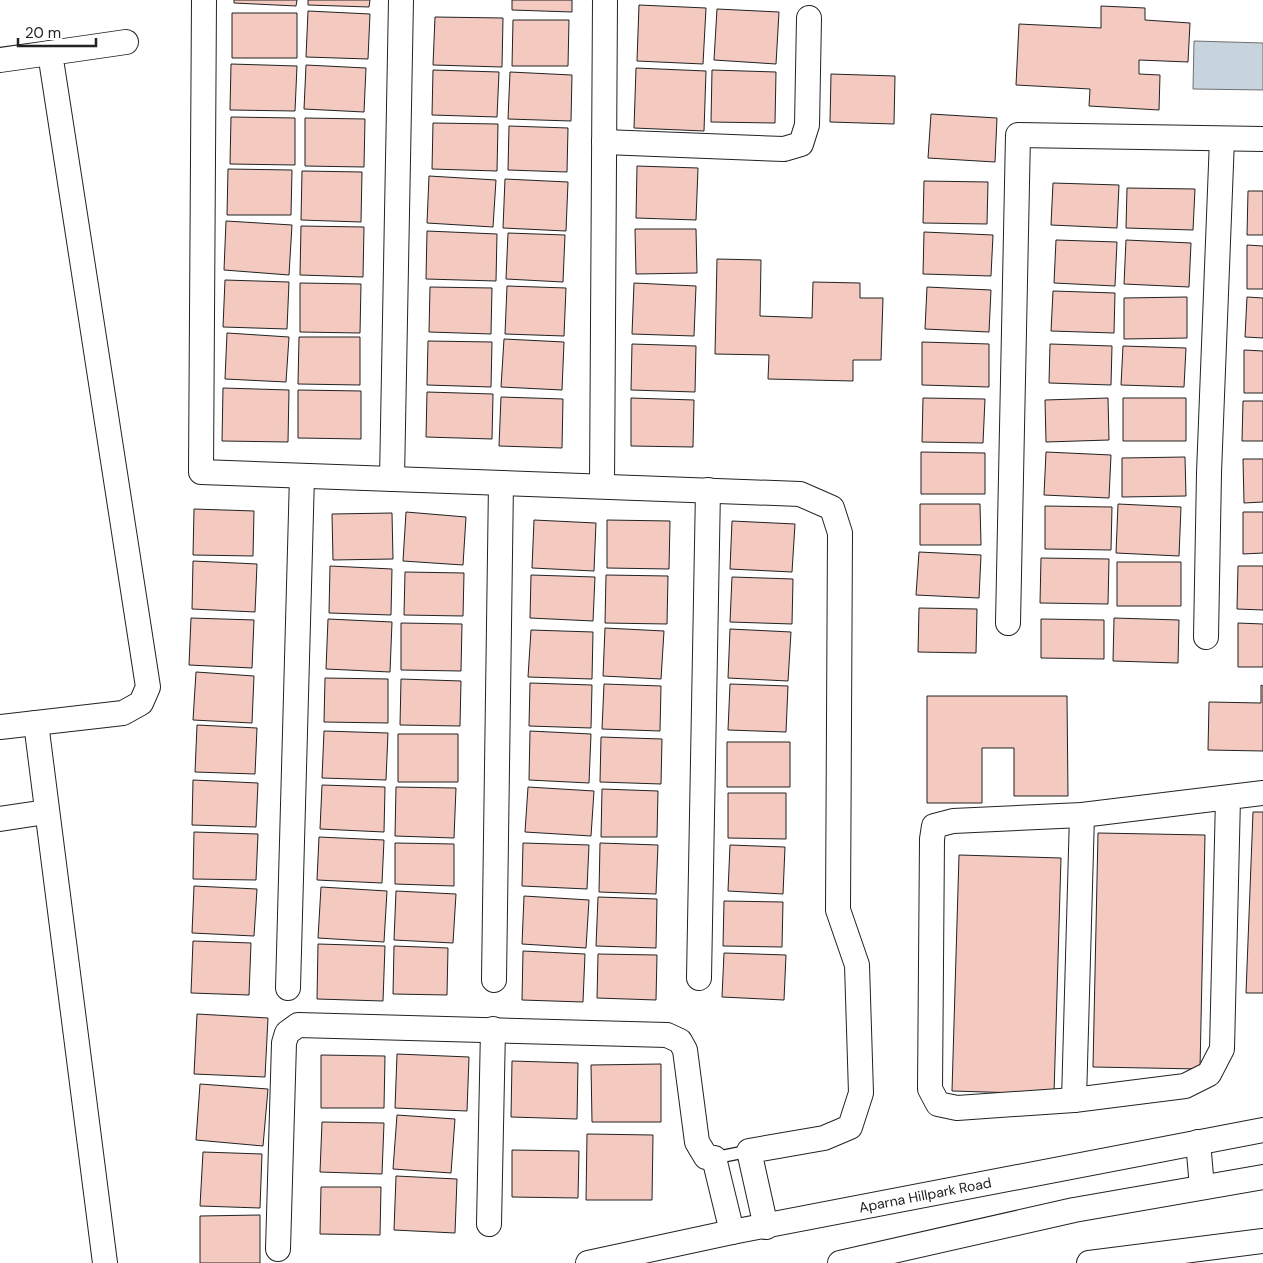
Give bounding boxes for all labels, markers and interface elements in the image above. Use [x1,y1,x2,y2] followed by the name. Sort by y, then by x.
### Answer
[18,15,95,47] scale bar
[25,23,61,43] text: 20 m
[857,1173,993,1216] street label: Aparna Hillpark Road

